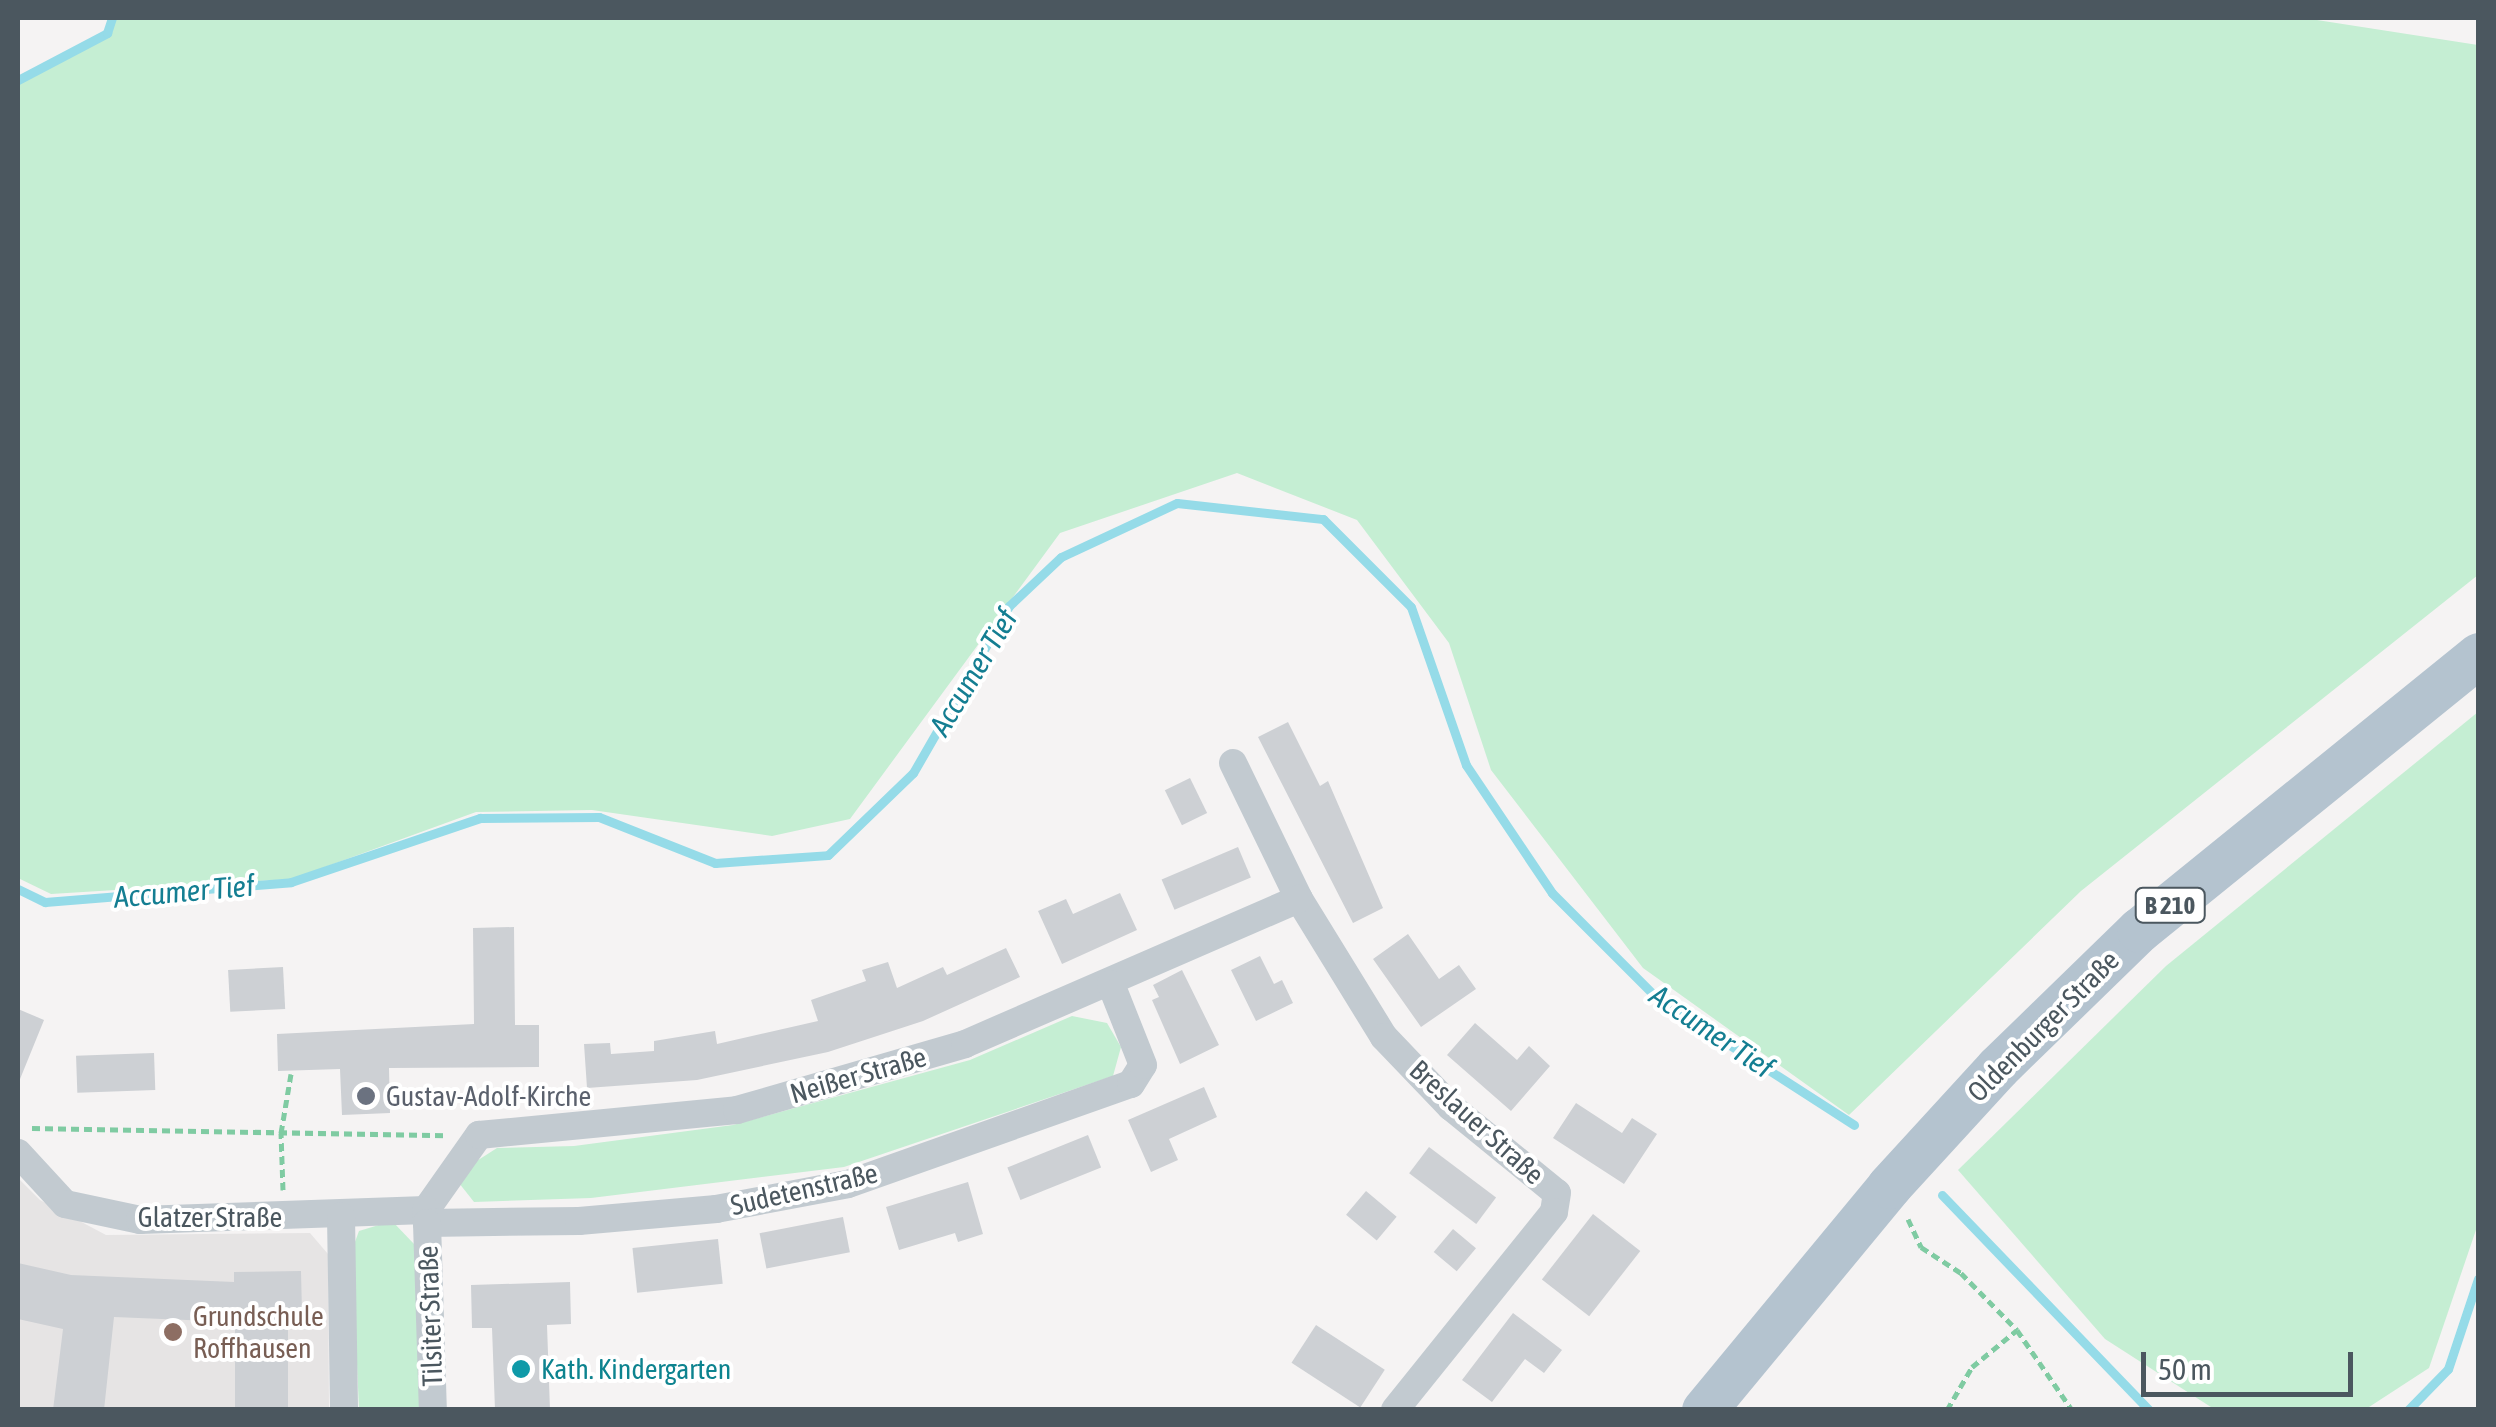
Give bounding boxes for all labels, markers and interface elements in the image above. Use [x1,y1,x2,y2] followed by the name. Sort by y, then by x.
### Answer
[921,602,1025,742] water label: Accumer Tief
[112,867,256,915] water label: Accumer Tief
[2132,885,2208,925] road number: B 210
[1960,943,2126,1109] street label: Oldenburger Straße
[1644,977,1780,1085] water label: Accumer Tief
[786,1040,930,1110] street label: Neißer Straße
[1403,1053,1551,1191] street label: Breslauer Straße
[386,1079,591,1113] place label: Gustav-Adolf-Kirche
[355,1085,377,1107] marker: Gustav-Adolf-Kirche
[727,1156,881,1222] street label: Sudetenstraße
[138,1200,282,1234] street label: Glatzer Straße
[411,1245,449,1387] street label: Tilsiter Straße
[193,1299,324,1365] place label: Grundschule Roffhausen
[162,1321,184,1343] marker: Grundschule Roffhausen
[2146,1332,2358,1394] scale bar
[541,1352,731,1386] place label: Kath. Kindergarten
[2158,1352,2212,1386] text: 50 m
[510,1358,532,1380] marker: Kath. Kindergarten

